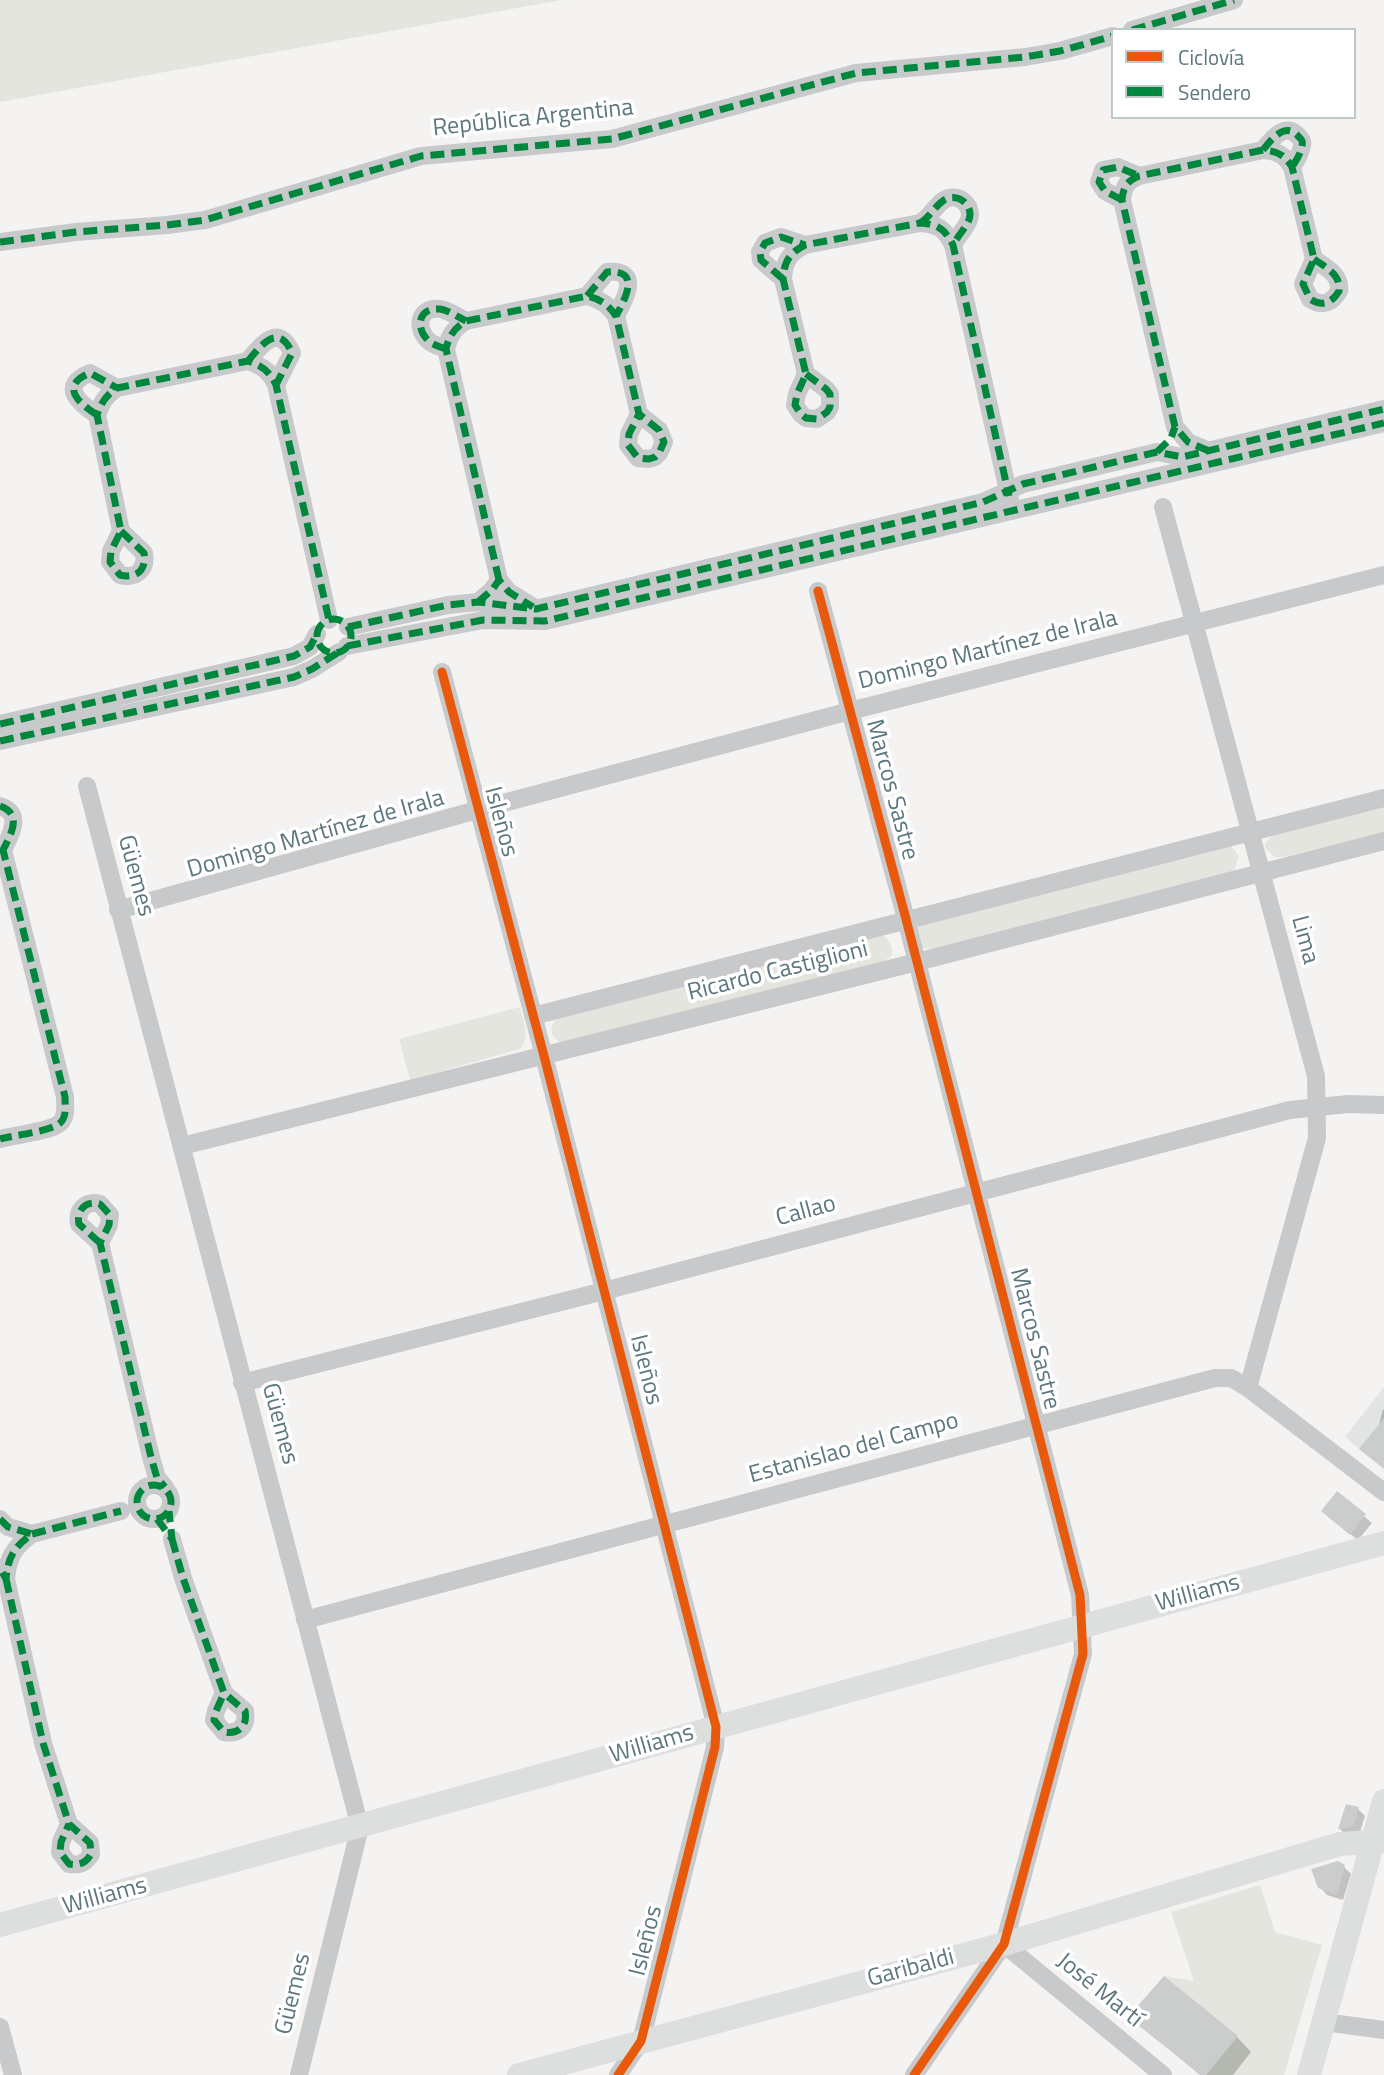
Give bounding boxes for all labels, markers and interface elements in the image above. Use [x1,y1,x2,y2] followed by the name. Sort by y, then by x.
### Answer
[1111,28,1356,119] legend
[1178,41,1244,73] text: Ciclovía
[1178,76,1251,108] text: Sendero
[431,94,635,144] street label: República Argentina
[856,605,1120,697] street label: Domingo Martínez de Irala
[858,716,924,864] street label: Marcos Sastre
[477,784,523,860] street label: Isleños
[184,785,448,885] street label: Domingo Martínez de Irala
[110,832,160,920] street label: Güemes
[1284,913,1324,967] street label: Lima
[685,936,871,1008] street label: Ricardo Castiglioni
[773,1190,839,1234] street label: Callao
[1003,1265,1065,1413] street label: Marcos Sastre
[622,1332,668,1408] street label: Isleños
[254,1380,304,1468] street label: Güemes
[746,1407,962,1491] street label: Estanislao del Campo
[1153,1569,1243,1619] street label: Williams
[607,1719,697,1771] street label: Williams
[60,1872,150,1922] street label: Williams
[624,1903,670,1979] street label: Isleños
[865,1944,957,1994] street label: Garibaldi
[1050,1948,1148,2034] street label: José Martí
[270,1950,318,2038] street label: Güemes

